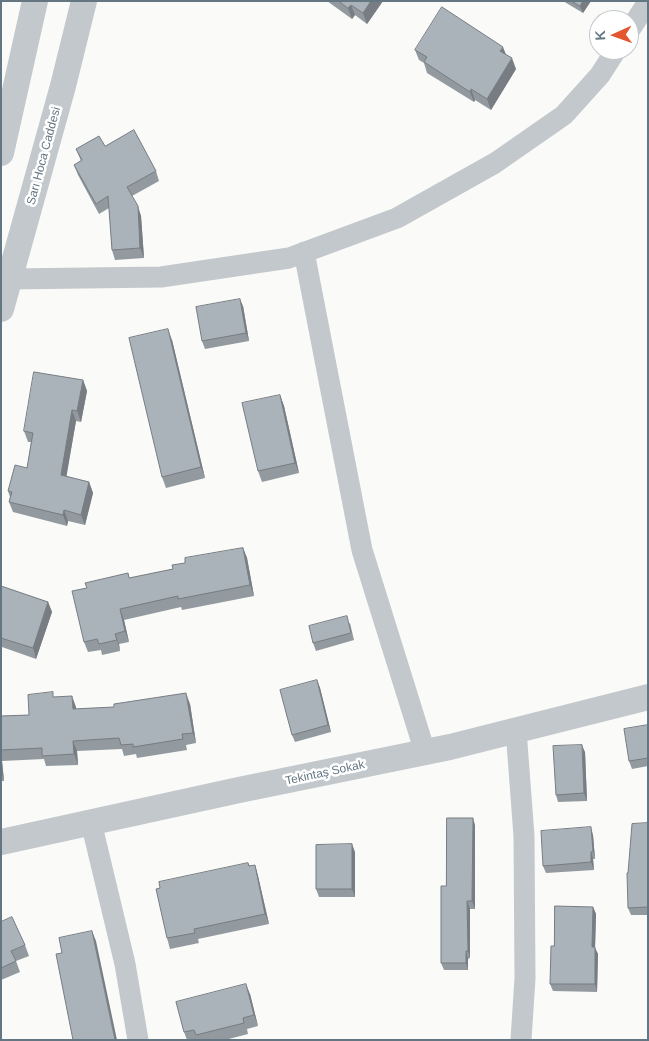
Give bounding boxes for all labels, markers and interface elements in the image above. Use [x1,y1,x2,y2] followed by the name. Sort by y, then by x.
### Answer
[589,10,639,60] north arrow
[592,30,608,41] text: K
[24,105,64,207] street label: Sarı Hoca Caddesi
[284,758,366,788] street label: Tekintaş Sokak

